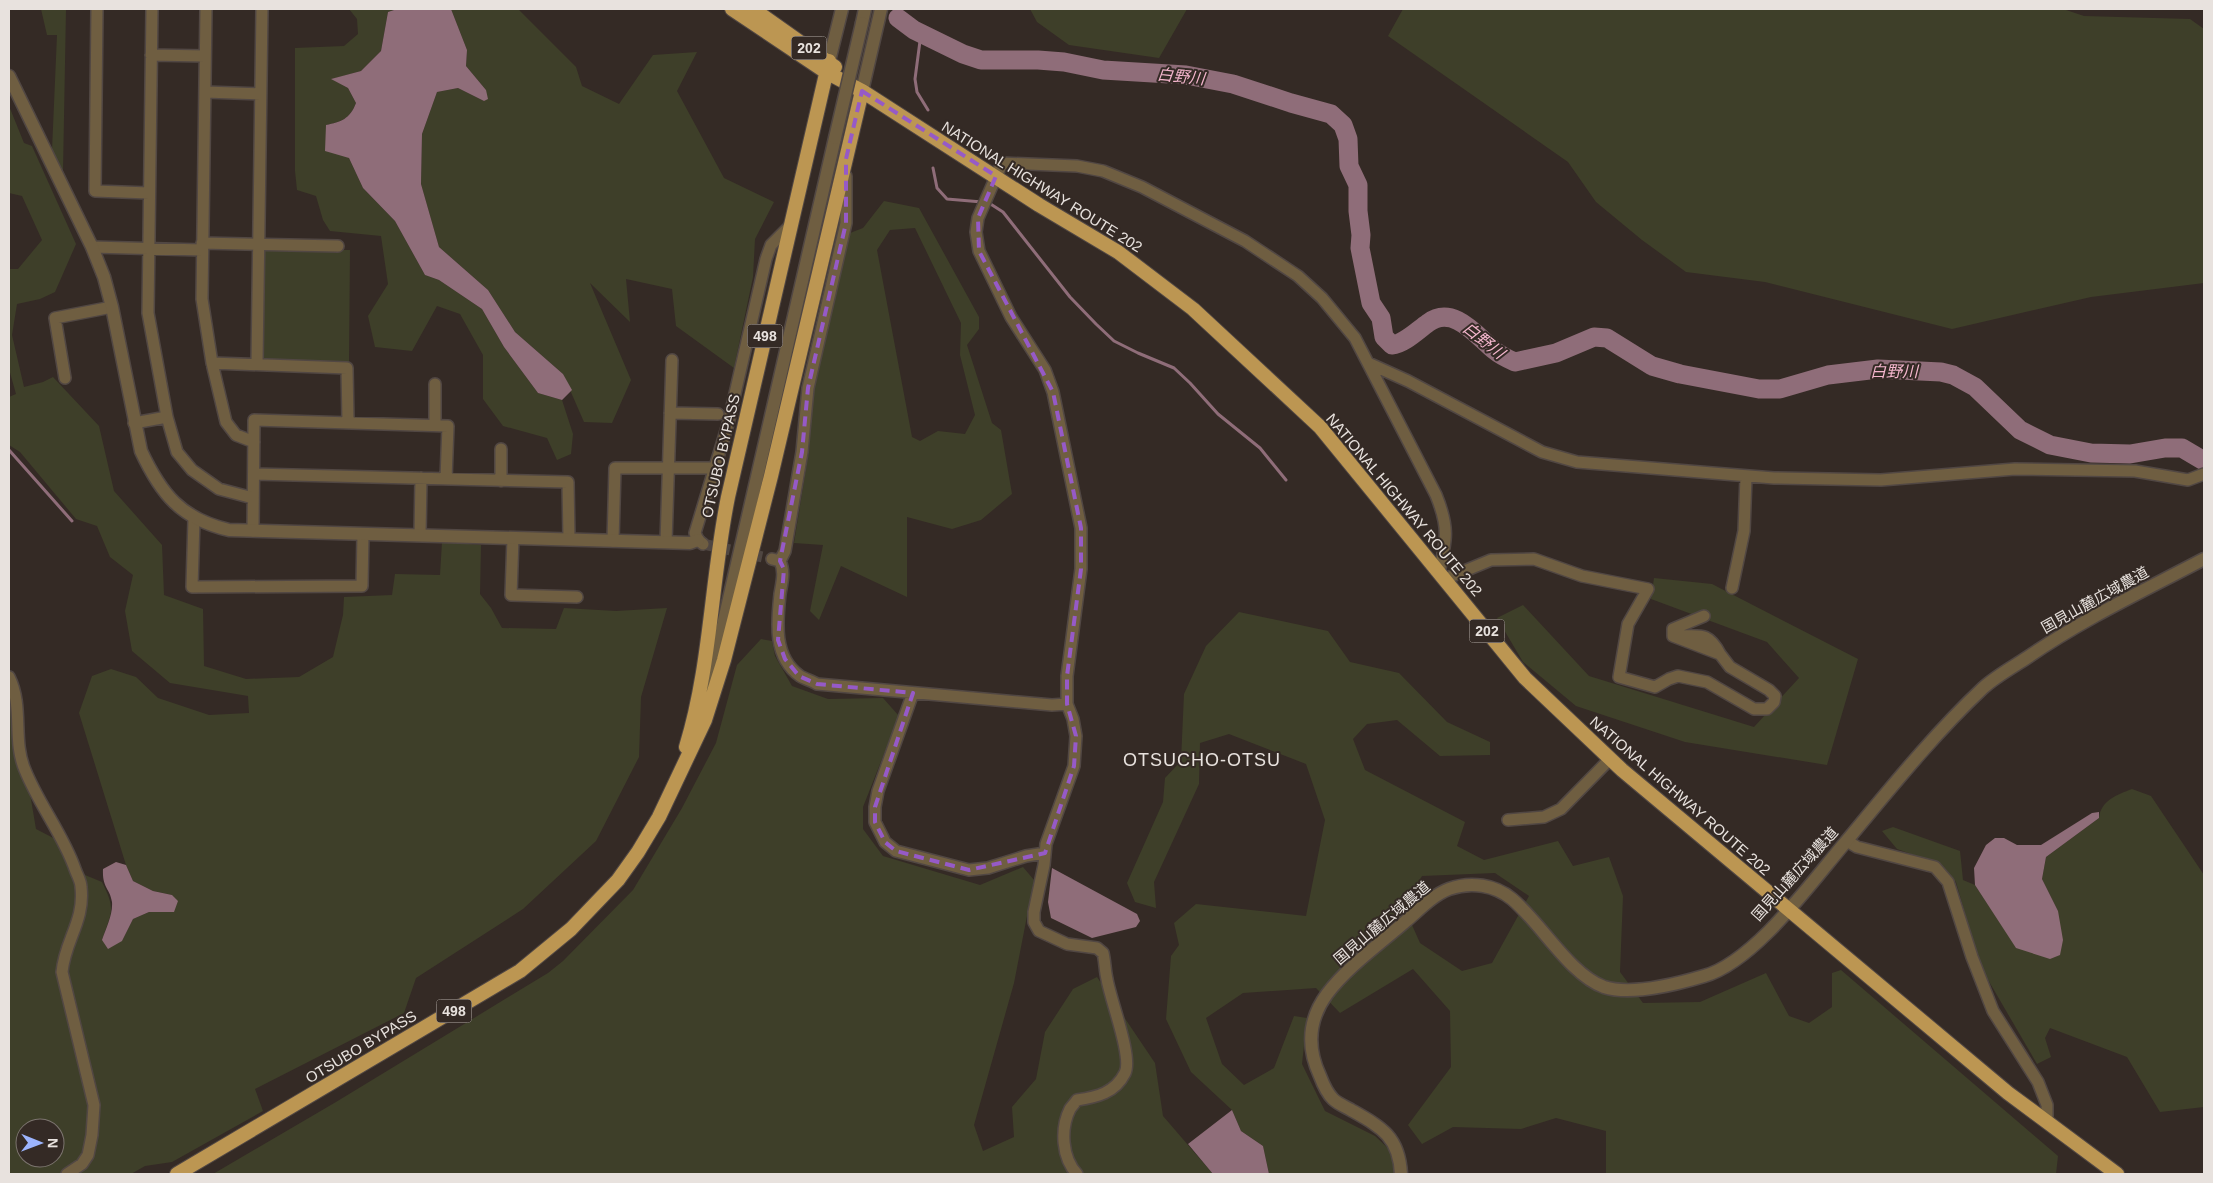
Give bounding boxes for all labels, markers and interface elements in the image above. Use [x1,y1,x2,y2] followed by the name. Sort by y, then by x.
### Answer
[792,36,826,59] road number: 202
[1156,66,1208,88] water label: 白野川
[939,118,1146,256] street label: NATIONAL HIGHWAY ROUTE 202
[1460,319,1509,363] water label: 白野川
[748,324,782,348] road number: 498
[1870,363,1920,380] water label: 白野川
[698,392,743,519] street label: OTSUBO BYPASS
[1323,410,1486,599] street label: NATIONAL HIGHWAY ROUTE 202
[2038,563,2151,636] street label: 国見山麓広域農道
[1470,620,1504,642] road number: 202
[1587,713,1774,879] street label: NATIONAL HIGHWAY ROUTE 202
[1123,750,1281,770] district label: OTSUCHO-OTSU
[1748,823,1841,924] street label: 国見山麓広域農道
[1330,878,1433,968] street label: 国見山麓広域農道
[436,999,472,1022] road number: 498
[302,1007,419,1086] street label: OTSUBO BYPASS
[15,1118,65,1168] north arrow
[45,1138,61,1148] text: N

